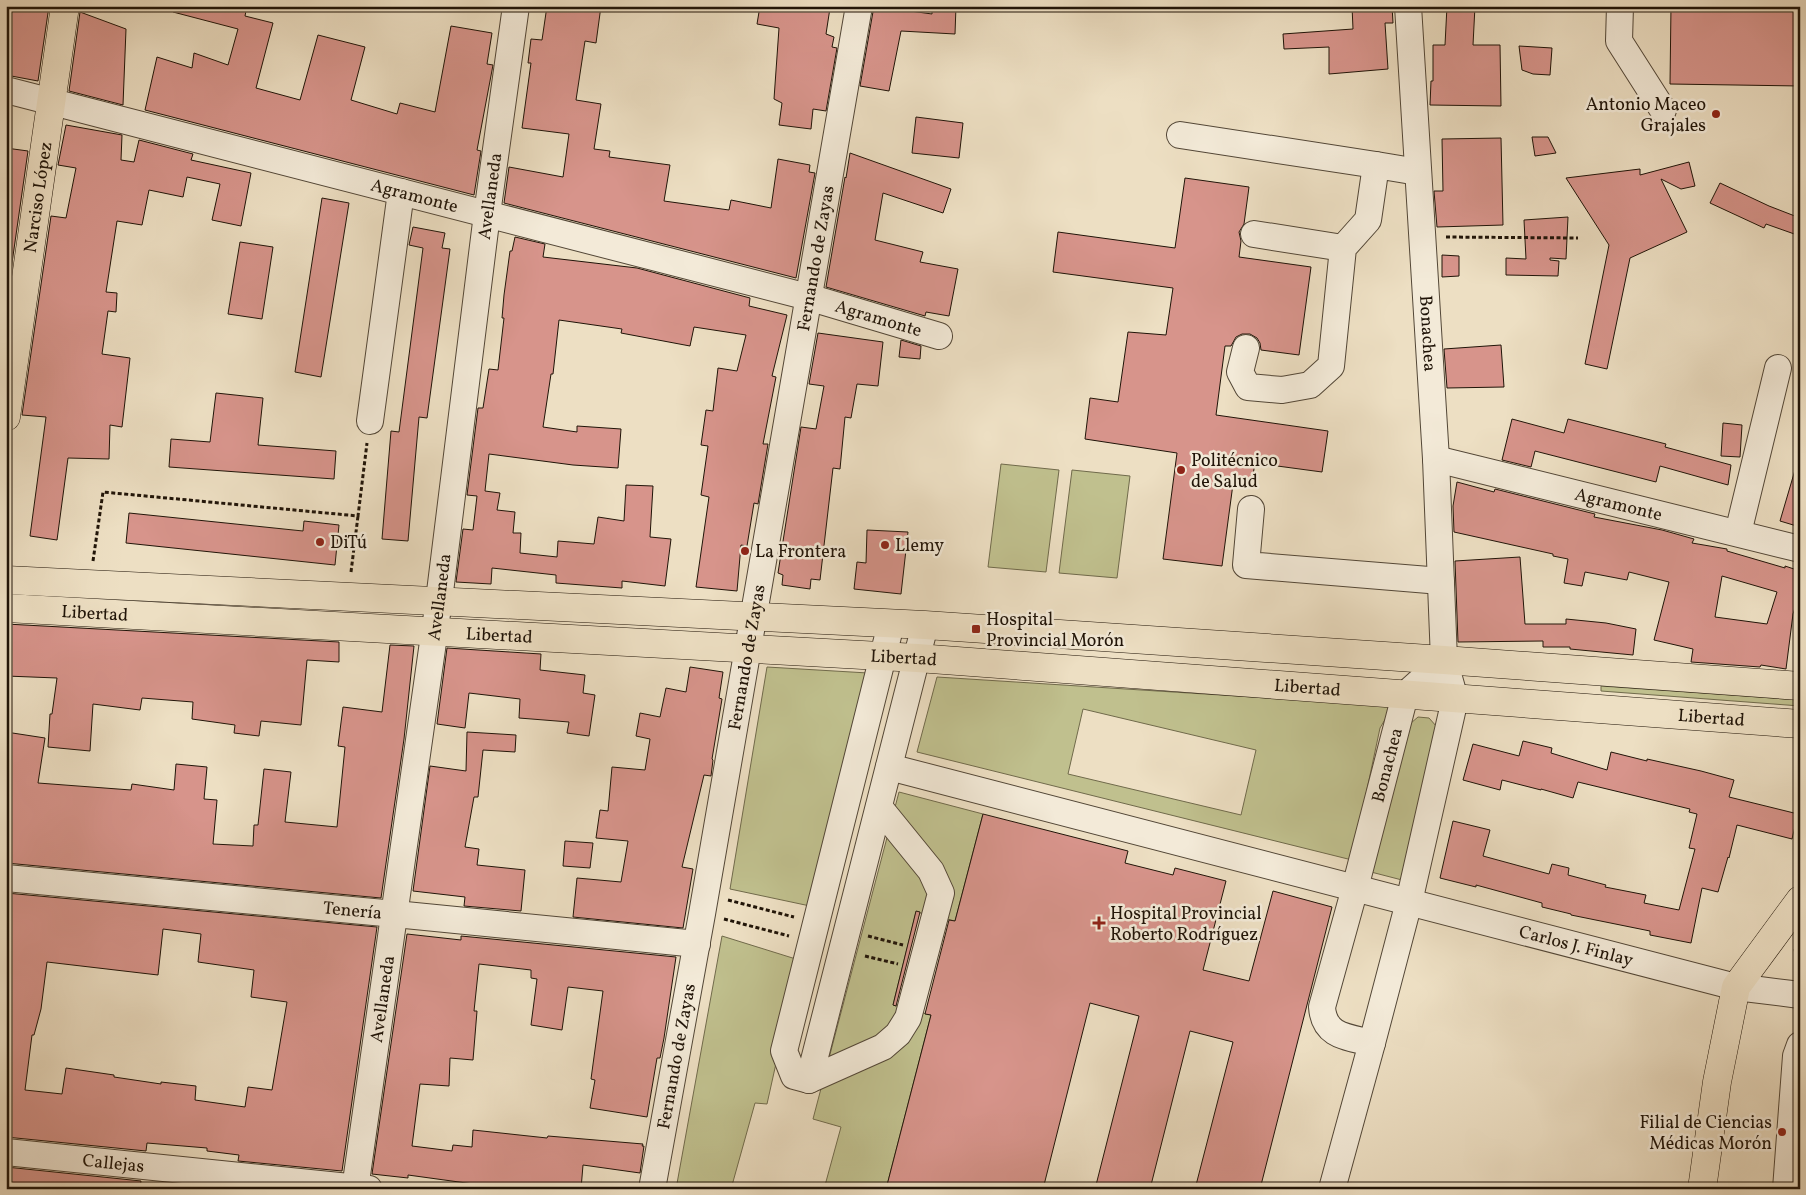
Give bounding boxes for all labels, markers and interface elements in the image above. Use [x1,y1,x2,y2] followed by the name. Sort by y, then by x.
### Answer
[1586,93,1706,139] place label: Antonio Maceo Grajales
[1710,108,1722,120] marker: Antonio Maceo Grajales
[19,140,59,255] street label: Narciso López
[473,151,509,241] street label: Avellaneda
[368,174,461,220] street label: Agramonte
[792,184,842,333] street label: Fernando de Zayas
[832,295,925,344] street label: Agramonte
[1412,295,1442,372] street label: Bonachea
[1191,449,1278,495] place label: Politécnico de Salud
[1175,464,1187,476] marker: Politécnico de Salud
[1572,483,1665,528] street label: Agramonte
[330,531,367,556] place label: DiTú
[895,534,944,559] place label: Llemy
[314,536,326,548] marker: DiTú
[879,539,891,551] marker: Llemy
[755,540,846,565] place label: La Frontera
[739,545,751,557] marker: La Frontera
[422,552,459,642] street label: Avellaneda
[723,583,773,732] street label: Fernando de Zayas
[61,600,129,629] street label: Libertad
[986,608,1125,654] place label: Hospital Provincial Morón
[465,622,533,651] street label: Libertad
[970,623,982,635] marker: Hospital Provincial Morón
[869,644,938,673] street label: Libertad
[1273,674,1342,704] street label: Libertad
[1677,704,1746,734] street label: Libertad
[1367,725,1410,805] street label: Bonachea
[322,896,383,927] street label: Tenería
[1110,902,1262,948] place label: Hospital Provincial Roberto Rodríguez
[1092,916,1106,930] marker: Hospital Provincial Roberto Rodríguez
[1516,920,1636,974] street label: Carlos J. Finlay
[365,954,402,1044] street label: Avellaneda
[652,982,703,1131] street label: Fernando de Zayas
[1639,1111,1772,1157] place label: Filial de Ciencias Médicas Morón
[1776,1126,1788,1138] marker: Filial de Ciencias Médicas Morón
[81,1149,145,1180] street label: Callejas

